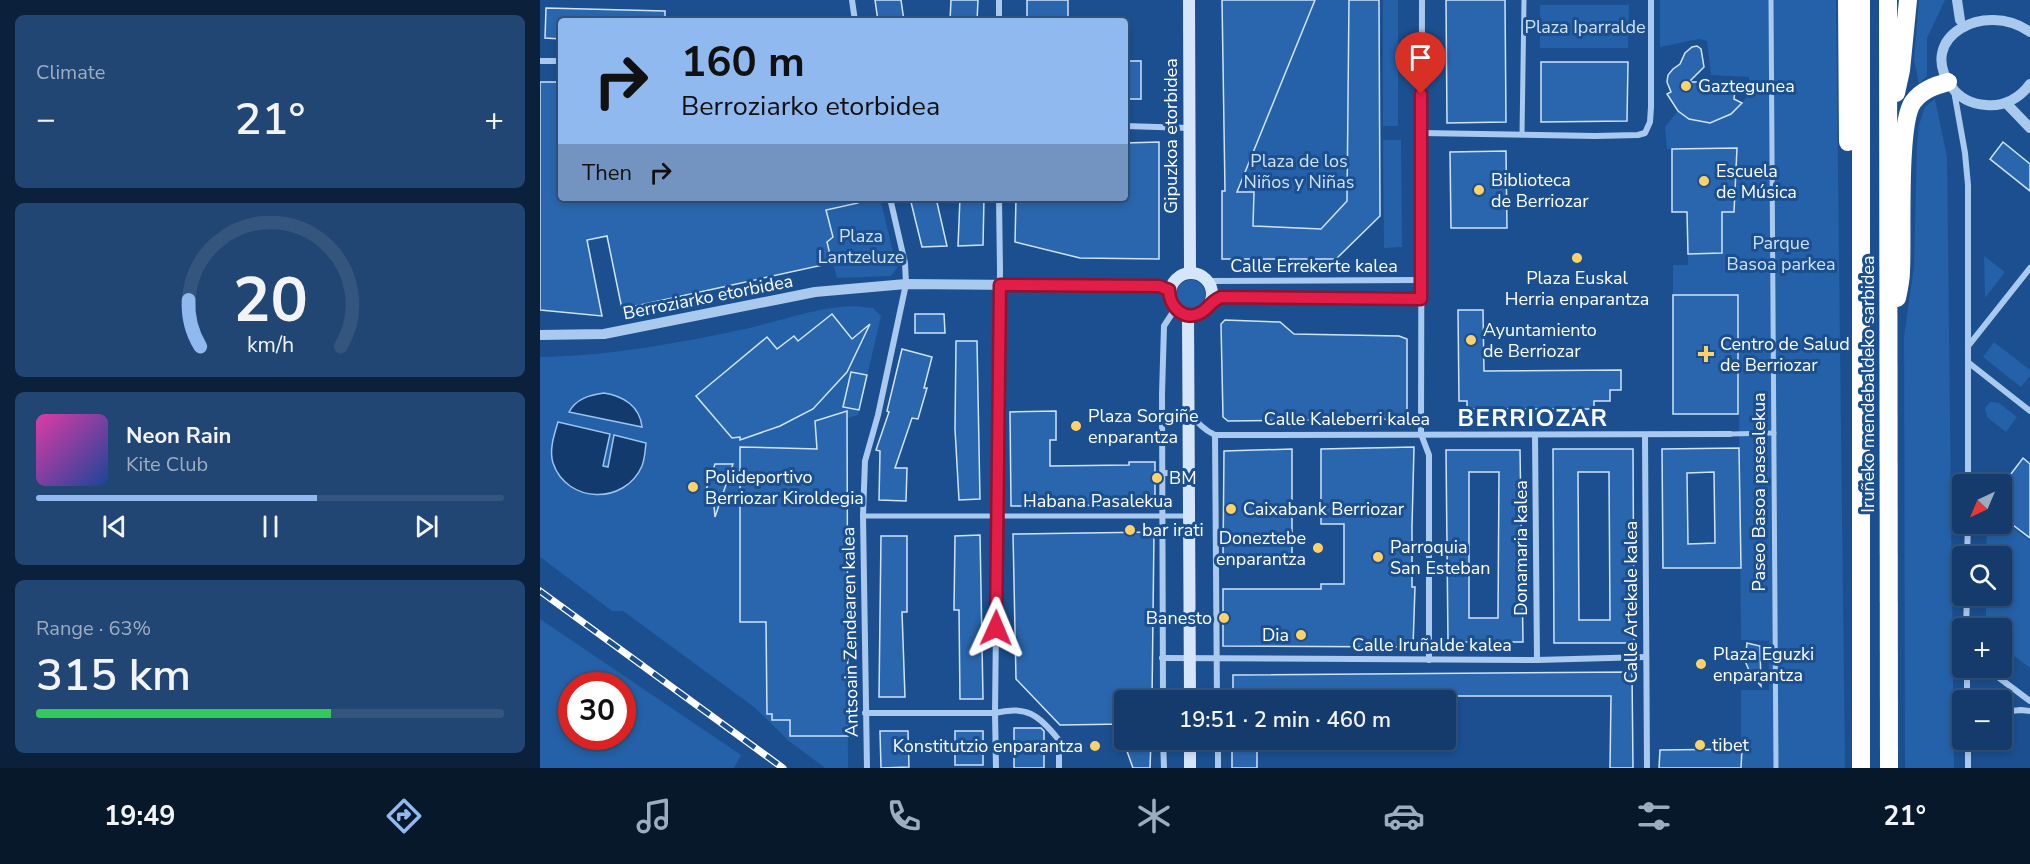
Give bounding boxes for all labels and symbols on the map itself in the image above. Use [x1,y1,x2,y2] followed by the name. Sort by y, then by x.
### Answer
[1525,15,1645,39] park label: Plaza Iparralde
[1395,32,1446,94] pin
[1159,58,1183,214] street label: Gipuzkoa etorbidea
[1698,74,1795,98] place label: Gaztegunea
[1679,79,1693,93] marker: Gaztegunea
[1244,149,1354,194] park label: Plaza de los Niños y Niñas
[1716,159,1797,204] place label: Escuela de Música
[1491,168,1589,213] place label: Biblioteca de Berriozar
[1697,174,1711,188] marker: Escuela de Música
[1472,183,1486,197] marker: Biblioteca de Berriozar
[818,224,904,269] park label: Plaza Lantzeluze
[1727,231,1835,276] park label: Parque Basoa parkea
[1570,251,1584,265] marker: Plaza Euskal Herria enparantza
[1230,254,1398,278] street label: Calle Errekerte kalea
[1856,255,1880,513] street label: Iruñeko mendebaldeko sarbidea
[1505,266,1649,311] place label: Plaza Euskal Herria enparantza
[621,269,795,325] street label: Berroziarko etorbidea
[1483,318,1597,363] place label: Ayuntamiento de Berriozar
[1720,332,1850,377] place label: Centro de Salud de Berriozar
[1464,333,1478,347] marker: Ayuntamiento de Berriozar
[1697,345,1715,363] marker: Centro de Salud de Berriozar
[1747,392,1771,592] street label: Paseo Basoa pasealekua
[1457,402,1609,434] district label: BERRIOZAR
[1088,404,1199,449] place label: Plaza Sorgiñe enparantza
[1264,407,1430,431] street label: Calle Kaleberri kalea
[1069,419,1083,433] marker: Plaza Sorgiñe enparantza
[705,465,864,510] place label: Polideportivo Berriozar Kiroldegia
[1169,466,1197,490] place label: BM
[1150,471,1164,485] marker: BM
[1952,474,2012,534] north arrow
[686,480,700,494] marker: Polideportivo Berriozar Kiroldegia
[1509,480,1533,616] street label: Donamaria kalea
[1023,489,1173,513] street label: Habana Pasalekua
[1243,497,1405,521] place label: Caixabank Berriozar
[1224,502,1238,516] marker: Caixabank Berriozar
[1142,518,1204,542] place label: bar irati
[1619,521,1643,683] street label: Calle Artekale kalea
[1123,523,1137,537] marker: bar irati
[1216,526,1306,571] place label: Doneztebe enparantza
[836,527,864,737] street label: Antsoain Zendearen kalea
[1390,535,1490,580] place label: Parroquia San Esteban
[1311,541,1325,555] marker: Doneztebe enparantza
[1371,550,1385,564] marker: Parroquia San Esteban
[964,596,1028,660] position arrow
[1146,606,1212,630] place label: Banesto
[1217,611,1231,625] marker: Banesto
[1262,623,1289,647] place label: Dia
[1294,628,1308,642] marker: Dia
[1352,633,1512,657] street label: Calle Iruñalde kalea
[1713,642,1814,687] place label: Plaza Eguzki enparantza
[1694,657,1708,671] marker: Plaza Eguzki enparantza
[558,672,636,750] speed limit sign: 30
[1712,733,1750,757] place label: tibet
[893,734,1083,758] place label: Konstitutzio enparantza
[1693,738,1707,752] marker: tibet
[1088,739,1102,753] marker: Konstitutzio enparantza

